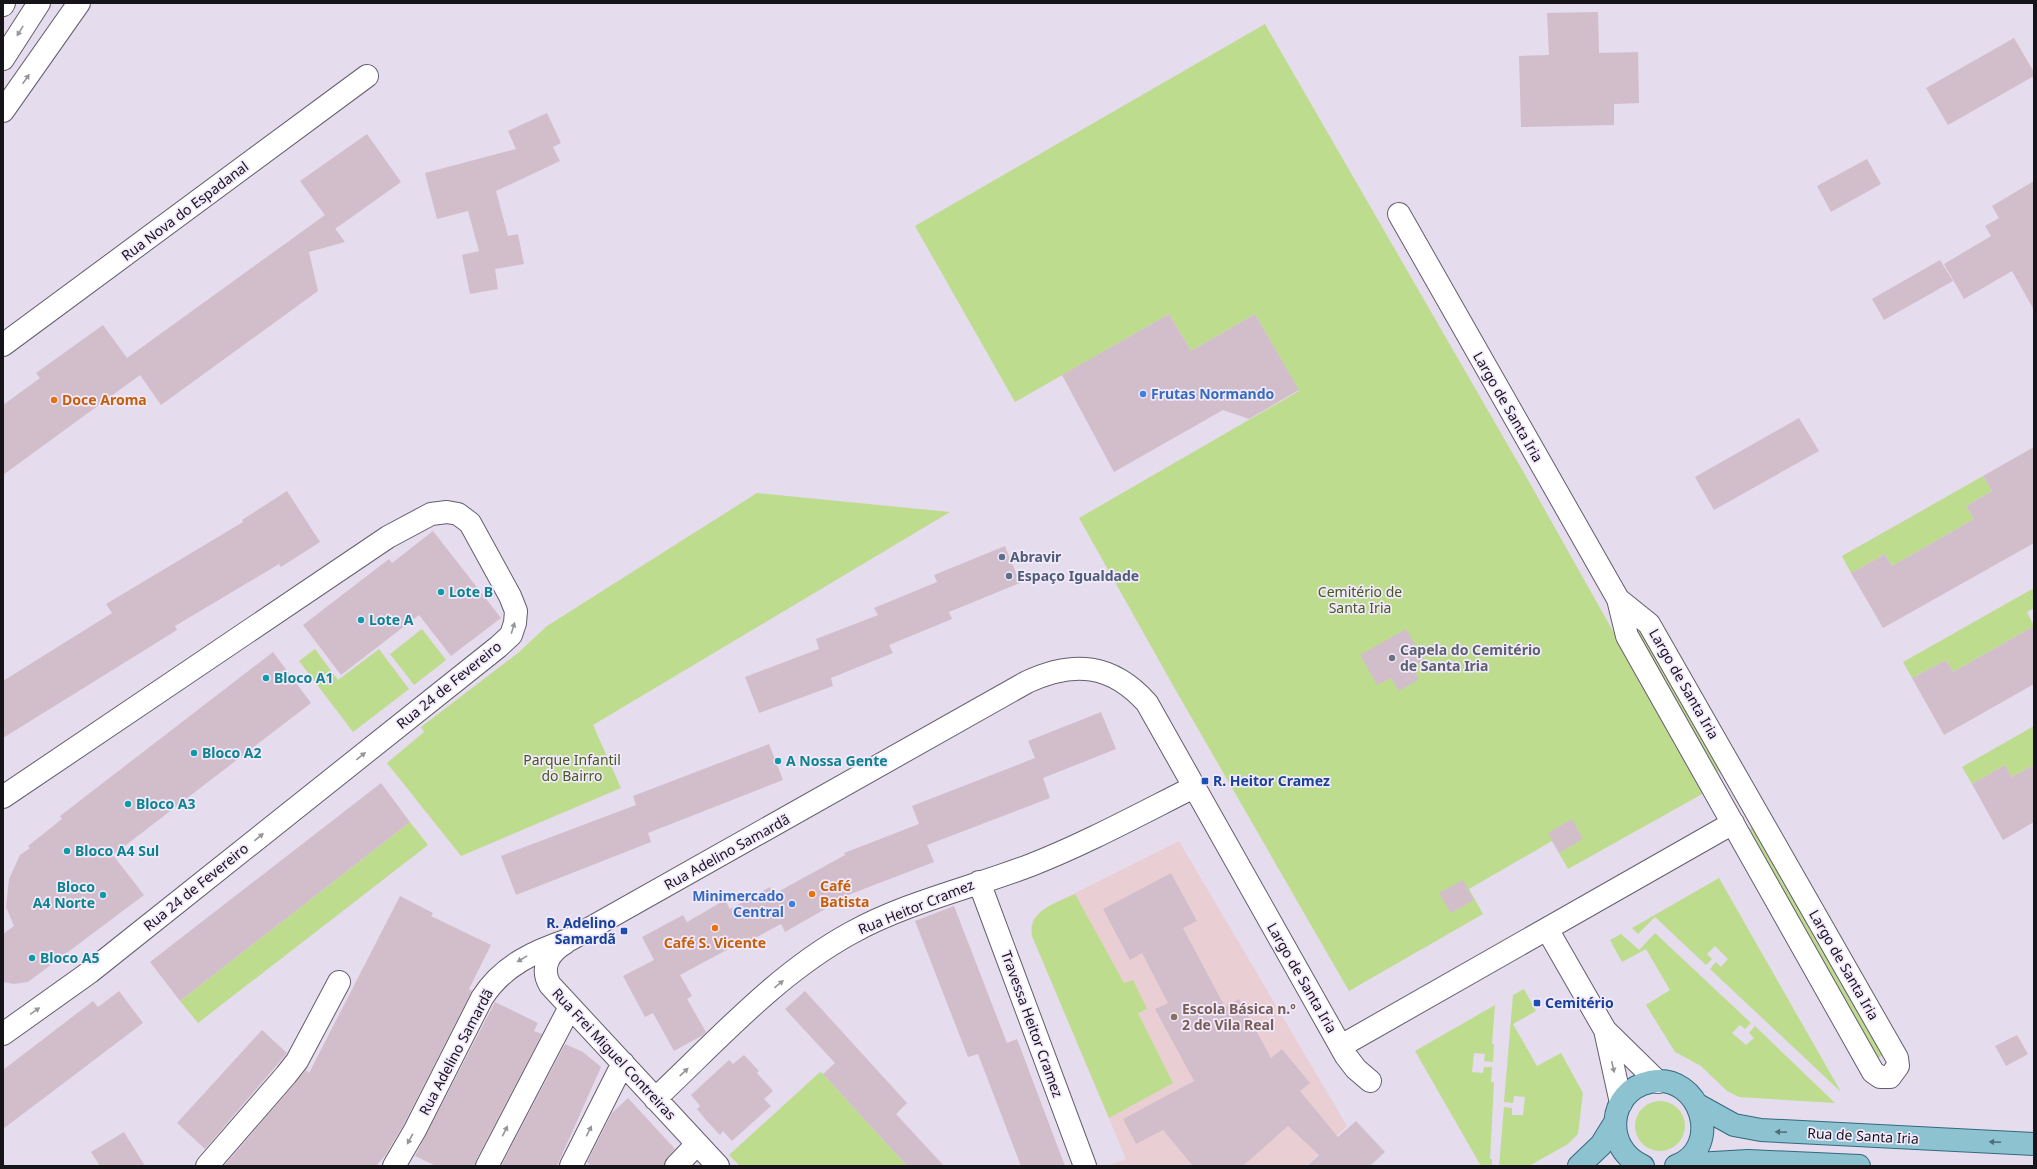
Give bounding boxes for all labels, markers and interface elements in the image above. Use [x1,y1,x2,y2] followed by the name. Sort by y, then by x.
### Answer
[17,25,24,37] one-way arrow
[22,73,30,84] one-way arrow
[117,157,252,265] street label: Rua Nova do Espadanal
[1469,348,1548,465] street label: Largo de Santa Iria
[1151,384,1275,403] place label: Frutas Normando
[1138,389,1148,399] marker: Frutas Normando
[62,390,147,409] place label: Doce Aroma
[49,395,59,405] marker: Doce Aroma
[1010,547,1062,566] place label: Abravir
[997,552,1007,562] marker: Abravir
[1017,566,1139,585] place label: Espaço Igualdade
[1004,571,1014,581] marker: Espaço Igualdade
[449,582,493,601] place label: Lote B
[1318,582,1402,617] park label: Cemitério de Santa Iria
[436,587,446,597] marker: Lote B
[369,610,414,629] place label: Lote A
[356,615,366,625] marker: Lote A
[510,622,516,634] one-way arrow
[1645,625,1724,742] street label: Largo de Santa Iria
[392,636,505,733] street label: Rua 24 de Fevereiro
[1400,640,1541,675] place label: Capela do Cemitério de Santa Iria
[1387,653,1397,663] marker: Capela do Cemitério de Santa Iria
[274,668,334,687] place label: Bloco A1
[261,673,271,683] marker: Bloco A1
[202,743,262,762] place label: Bloco A2
[189,748,199,758] marker: Bloco A2
[523,750,621,785] park label: Parque Infantil do Bairro
[786,751,888,770] place label: A Nossa Gente
[355,752,366,761] one-way arrow
[773,756,783,766] marker: A Nossa Gente
[1213,771,1330,790] place label: R. Heitor Cramez
[1200,776,1210,786] marker: R. Heitor Cramez
[136,794,196,813] place label: Bloco A3
[123,799,133,809] marker: Bloco A3
[661,809,793,894] street label: Rua Adelino Samardã
[254,833,265,842] one-way arrow
[139,838,252,935] street label: Rua 24 de Fevereiro
[75,841,159,860] place label: Bloco A4 Sul
[62,846,72,856] marker: Bloco A4 Sul
[855,874,977,938] street label: Rua Heitor Cramez
[820,876,869,911] place label: Café Batista
[33,877,95,912] place label: Bloco A4 Norte
[692,886,784,921] place label: Minimercado Central
[807,889,817,899] marker: Café Batista
[98,890,108,900] marker: Bloco A4 Norte
[787,899,797,909] marker: Minimercado Central
[1805,906,1884,1023] street label: Largo de Santa Iria
[546,913,616,948] place label: R. Adelino Samardã
[1263,919,1342,1036] street label: Largo de Santa Iria
[710,923,720,933] marker: Café S. Vicente
[619,926,629,936] marker: R. Adelino Samardã
[664,933,766,952] place label: Café S. Vicente
[40,948,100,967] place label: Bloco A5
[997,948,1068,1100] street label: Travessa Heitor Cramez
[27,953,37,963] marker: Bloco A5
[516,956,528,963] one-way arrow
[773,979,784,988] one-way arrow
[548,984,681,1124] street label: Rua Frei Miguel Contreiras
[414,985,497,1118] street label: Rua Adelino Samardã
[1545,993,1614,1012] place label: Cemitério
[1532,998,1542,1008] marker: Cemitério
[1182,999,1296,1034] place label: Escola Básica n.º 2 de Vila Real
[30,1008,40,1016] one-way arrow
[1169,1012,1179,1022] marker: Escola Básica n.º 2 de Vila Real
[1610,1060,1616,1073] one-way arrow
[679,1068,688,1077] one-way arrow
[1807,1123,1919,1148] street label: Rua de Santa Iria
[585,1125,592,1137] one-way arrow
[502,1126,508,1137] one-way arrow
[1775,1128,1787,1135] one-way arrow
[407,1133,414,1144] one-way arrow
[1988,1139,2001,1145] one-way arrow

